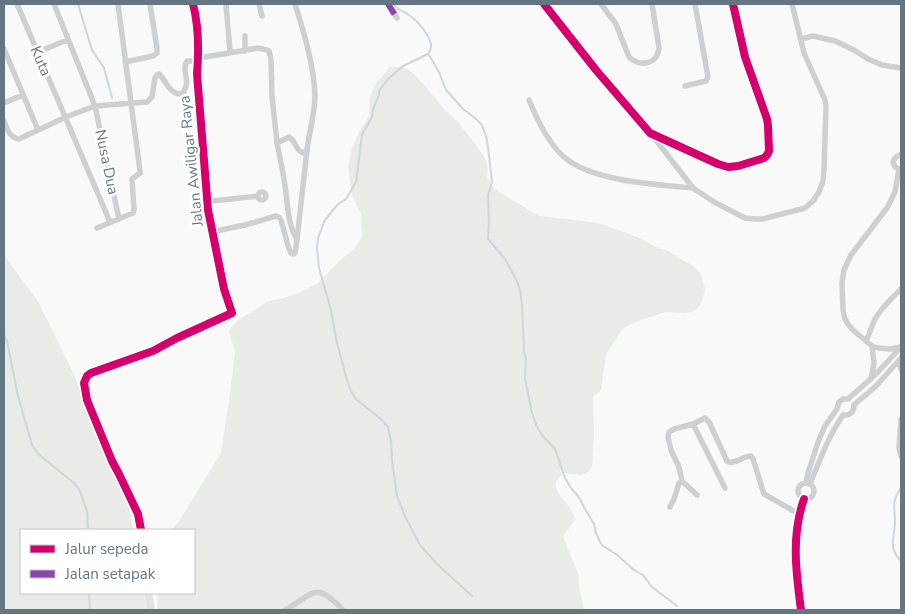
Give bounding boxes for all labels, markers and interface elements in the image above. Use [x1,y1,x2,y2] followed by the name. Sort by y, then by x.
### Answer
[26,43,56,79] street label: Kuta
[174,95,208,228] street label: Jalan Awiligar Raya
[90,128,124,196] street label: Nusa Dua
[20,529,195,594] legend
[64,539,149,559] text: Jalur sepeda
[64,564,156,584] text: Jalan setapak

